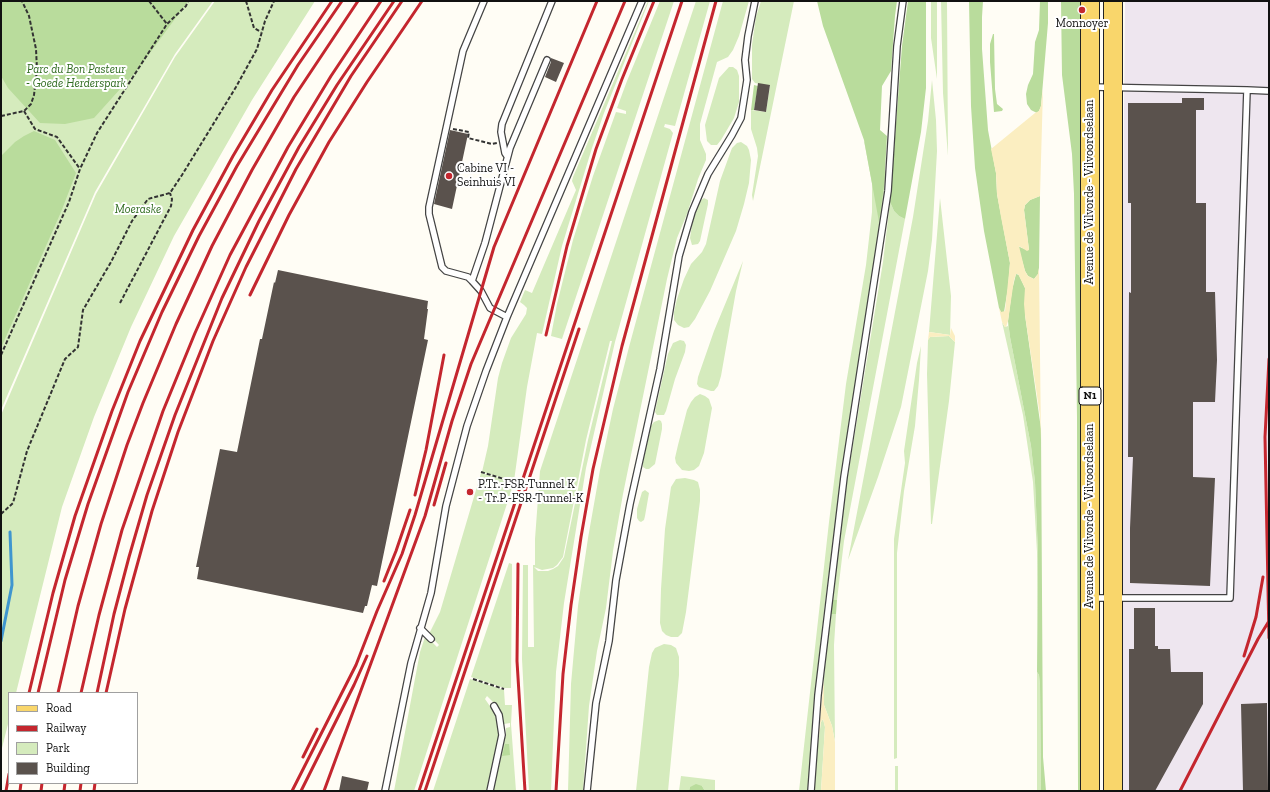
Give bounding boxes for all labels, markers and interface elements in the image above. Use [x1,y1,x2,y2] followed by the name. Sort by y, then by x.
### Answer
[1077,5,1087,15] marker: Monnoyer
[1056,17,1108,31] place label: Monnoyer
[26,63,126,91] park label: Parc du Bon Pasteur - Goede Herderspark
[1083,100,1097,284] street label: Avenue de Vilvorde - Vilvoordselaan
[457,162,516,190] place label: Cabine VI - Seinhuis VI
[444,171,454,181] marker: Cabine VI - Seinhuis VI
[115,203,161,217] park label: Moeraske
[1079,387,1101,405] road number: N1
[1083,424,1097,608] street label: Avenue de Vilvorde - Vilvoordselaan
[478,478,583,506] place label: P.Tr.-FSR-Tunnel K - Tr.P.-FSR-Tunnel-K
[465,487,475,497] marker: P.Tr.-FSR-Tunnel K - Tr.P.-FSR-Tunnel-K
[8,692,138,784] legend
[46,701,72,715] text: Road
[46,721,87,735] text: Railway
[46,741,70,755] text: Park
[46,761,90,775] text: Building

